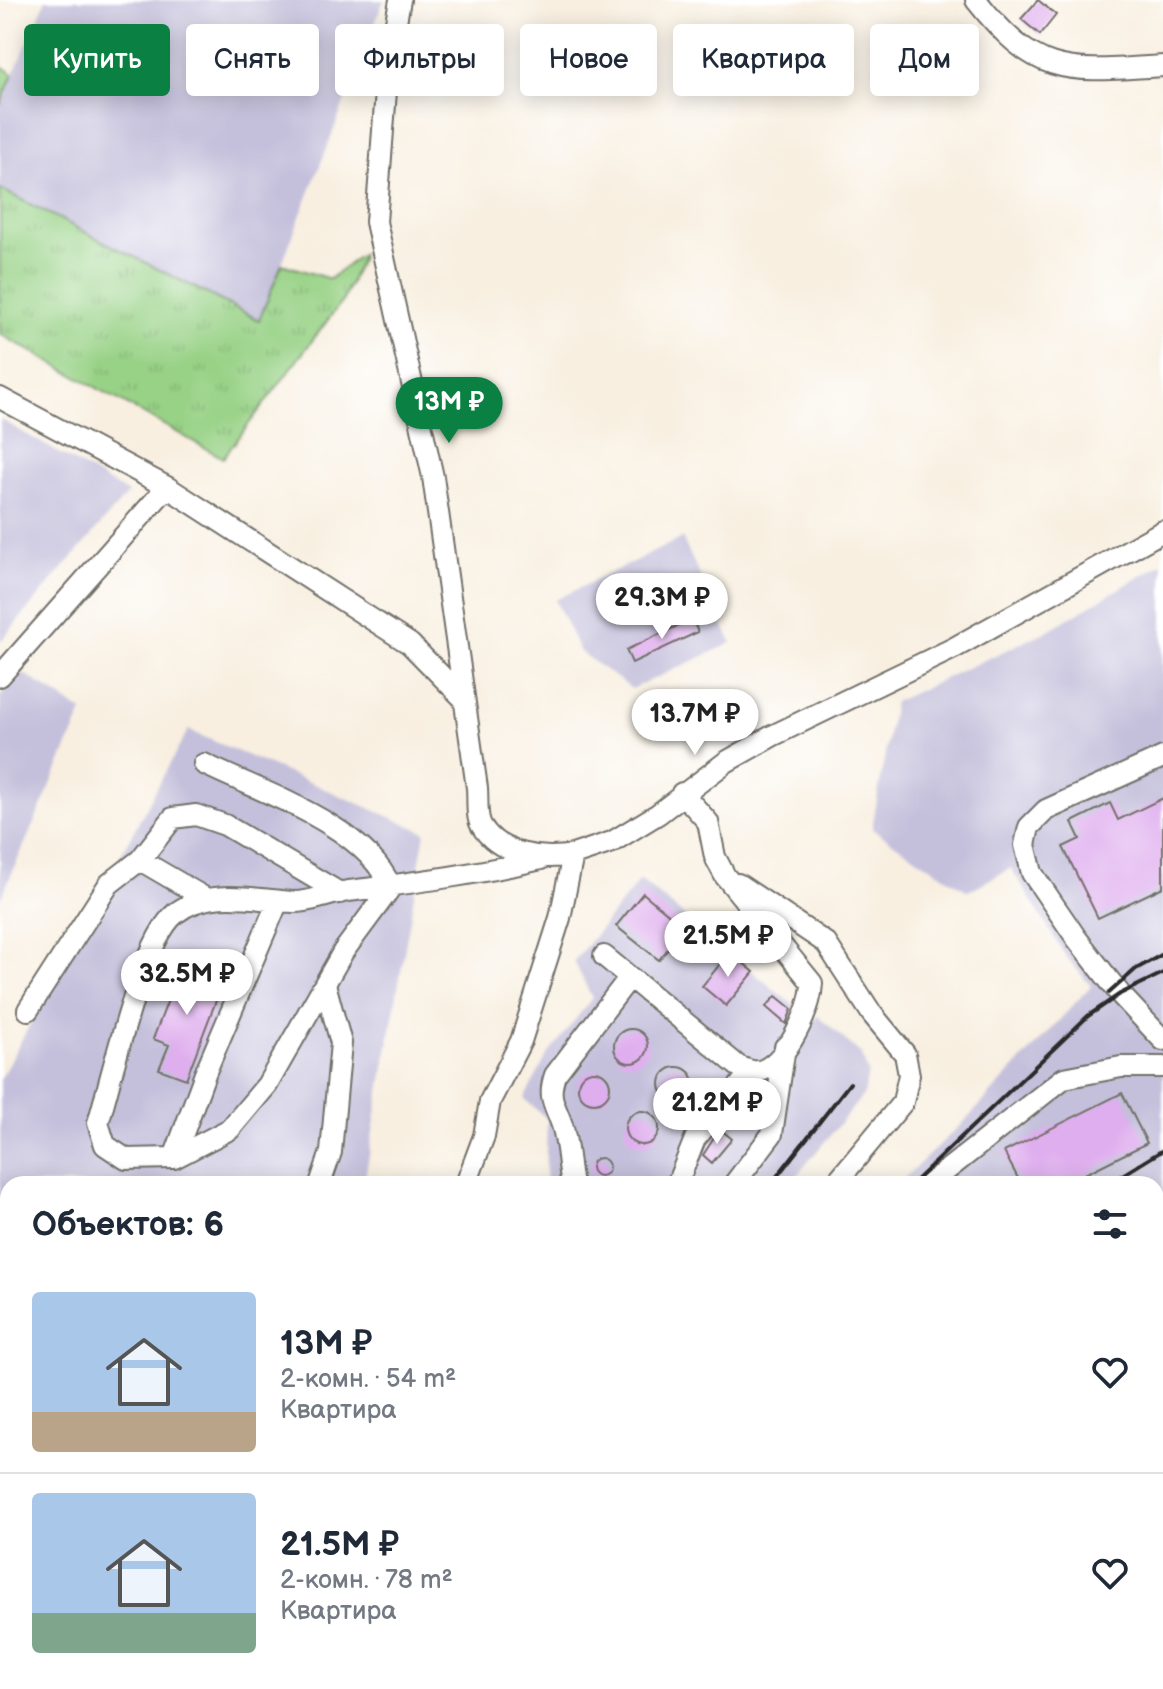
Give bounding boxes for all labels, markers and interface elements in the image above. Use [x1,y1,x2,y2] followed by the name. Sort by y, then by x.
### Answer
[24,24,170,96] chip: Купить
[186,24,319,96] chip: Снять
[335,24,504,96] chip: Фильтры
[520,24,657,96] chip: Новое
[673,24,854,96] chip: Квартира
[870,24,979,96] chip: Дом
[393,377,505,445] pin: 13M ₽
[414,387,484,418] text: 13M ₽
[588,573,736,641] pin: 29.3M ₽
[614,583,710,614] text: 29.3M ₽
[621,689,769,757] pin: 13.7M ₽
[650,699,740,730] text: 13.7M ₽
[654,911,802,979] pin: 21.5M ₽
[682,921,774,952] text: 21.5M ₽
[113,949,261,1017] pin: 32.5M ₽
[139,959,235,990] text: 32.5M ₽
[643,1078,791,1146] pin: 21.2M ₽
[671,1088,763,1119] text: 21.2M ₽
[1088,1202,1132,1246] icon: filters
[32,1204,224,1245] text: Объектов: 6
[280,1323,372,1364] text: 13M ₽
[96,1324,192,1420] icon: home
[1088,1350,1132,1394] icon: heart
[280,1364,456,1395] text: 2-комн. · 54 m²
[280,1395,397,1426] text: Квартира
[280,1524,399,1565] text: 21.5M ₽
[96,1525,192,1621] icon: home
[1088,1551,1132,1595] icon: heart
[280,1565,453,1596] text: 2-комн. · 78 m²
[280,1596,397,1627] text: Квартира

